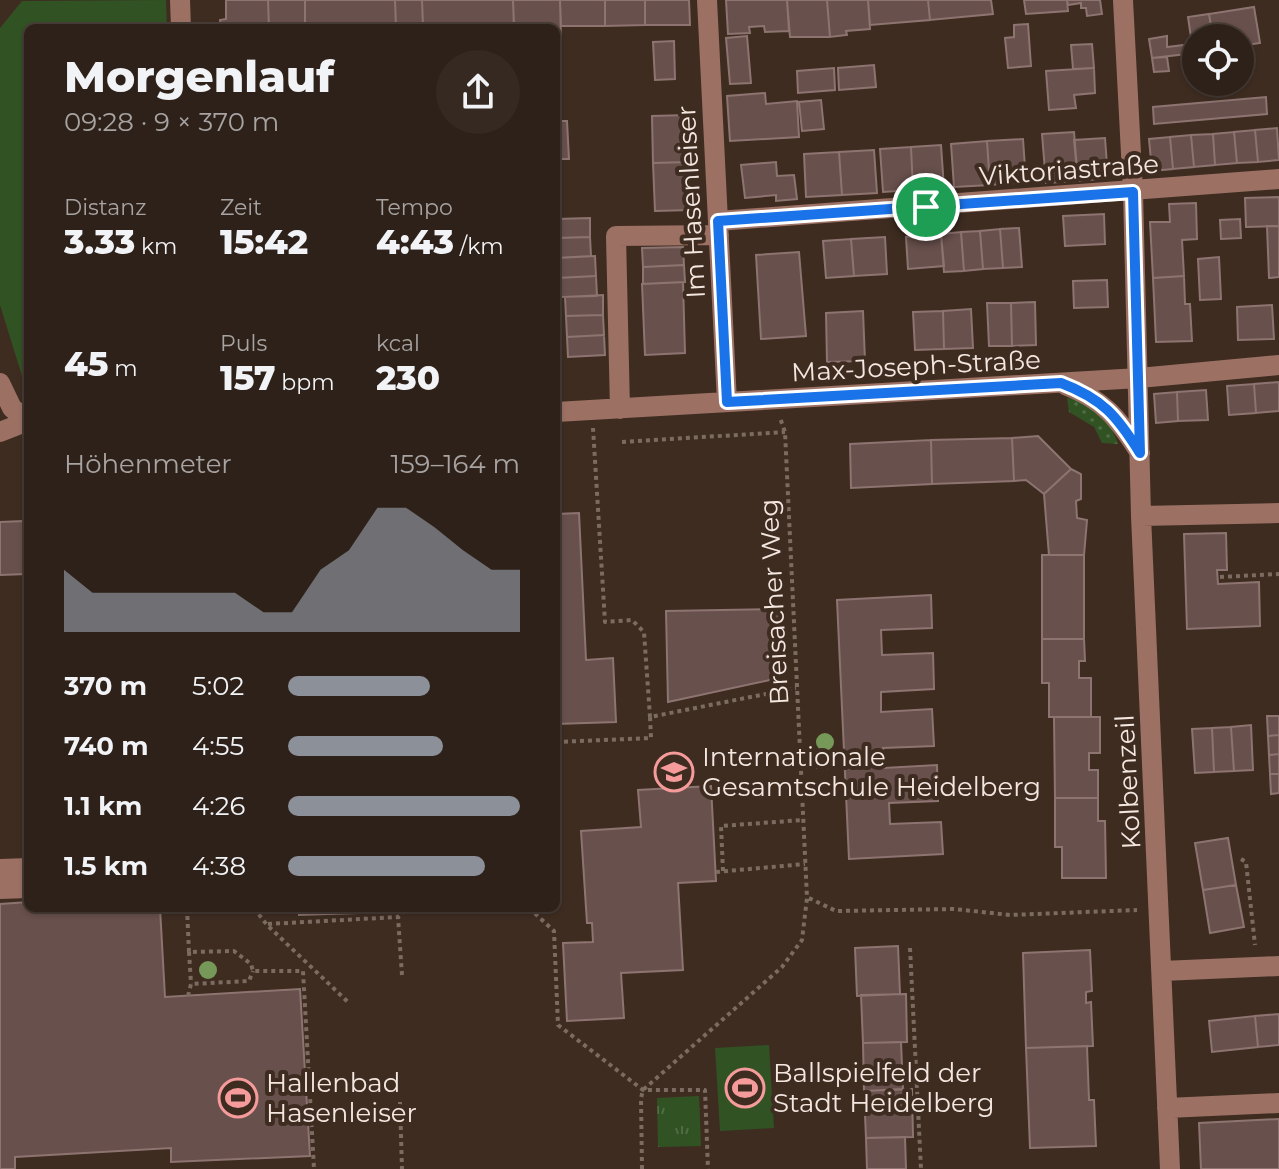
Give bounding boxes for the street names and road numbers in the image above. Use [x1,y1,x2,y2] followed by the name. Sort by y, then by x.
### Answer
[670,105,712,299] street label: Im Hasenleiser
[978,148,1160,192] street label: Viktoriastraße
[791,343,1041,389] street label: Max-Joseph-Straße
[753,498,795,706] street label: Breisacher Weg
[1108,714,1148,850] street label: Kolbenzeil

